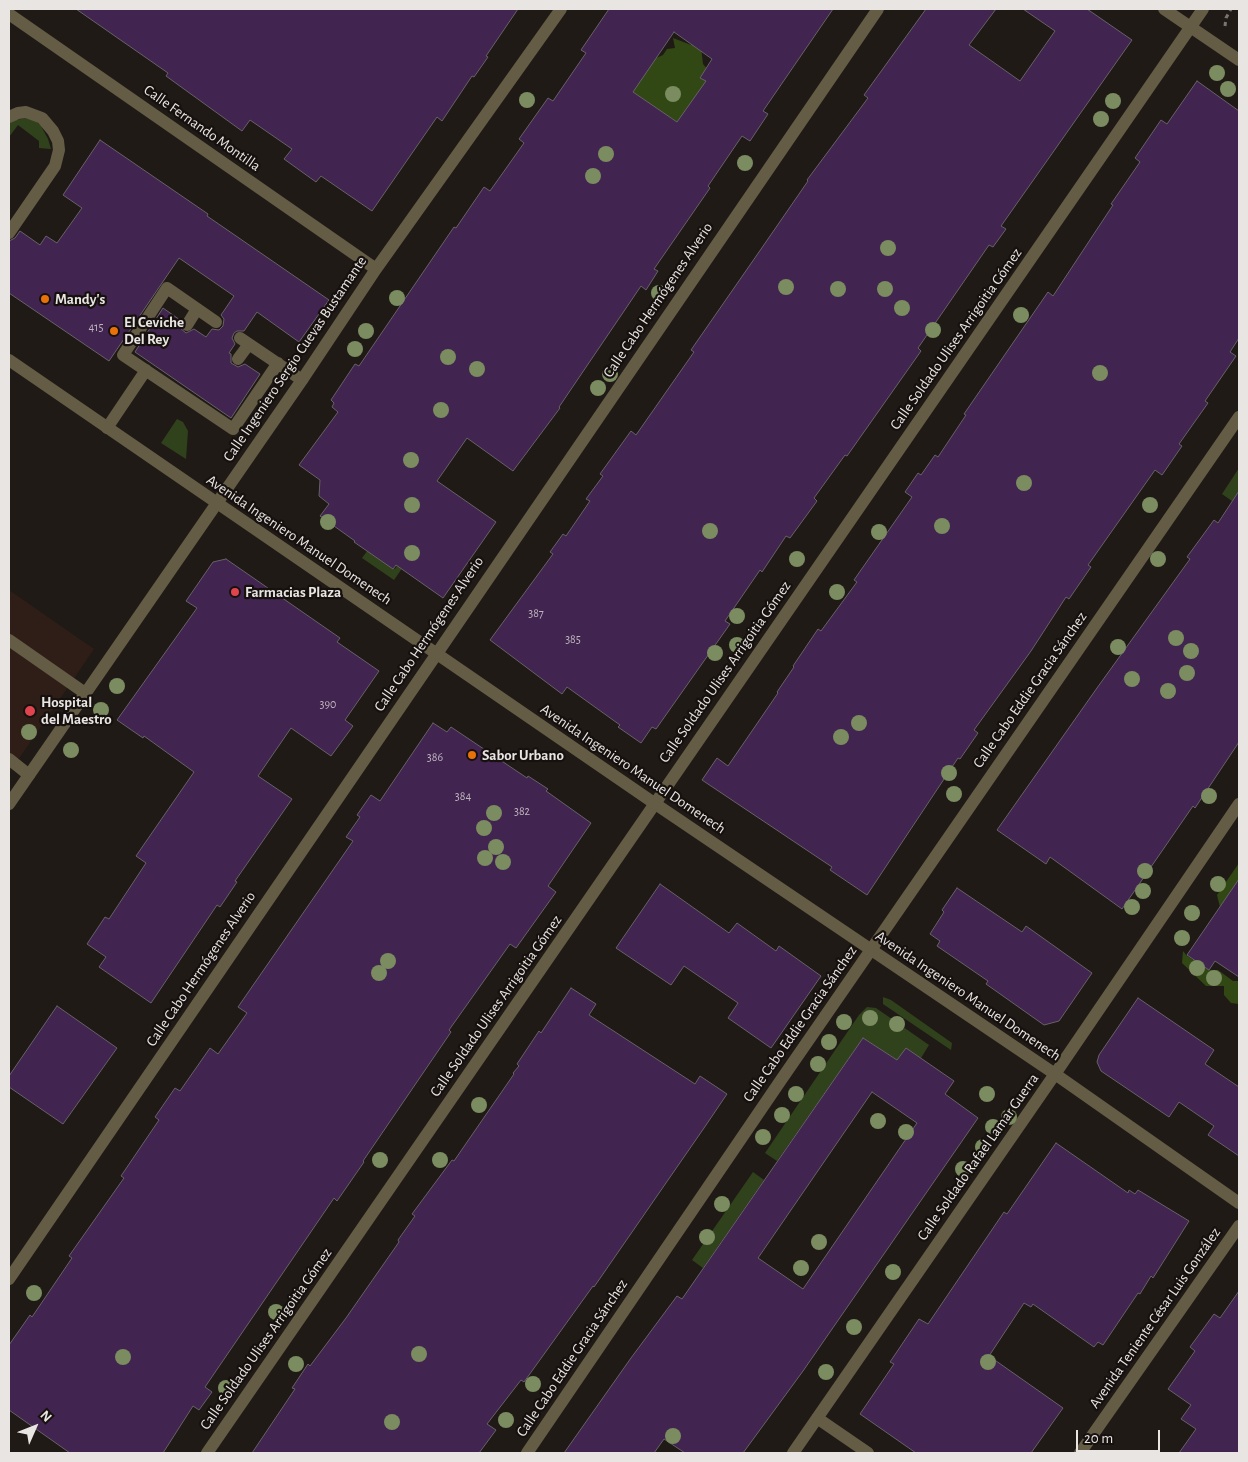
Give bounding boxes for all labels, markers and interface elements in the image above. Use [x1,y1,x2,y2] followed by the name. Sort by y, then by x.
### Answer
[140,81,264,175] street label: Calle Fernando Montilla
[599,219,717,381] street label: Calle Cabo Hermógenes Alverio
[886,245,1026,433] street label: Calle Soldado Ulises Arrigoitia Gómez
[219,253,371,465] street label: Calle Ingeniero Sergio Cuevas Bustamante
[55,290,105,308] place label: Mandy's
[39,293,51,305] marker: Mandy's
[124,313,184,348] place label: El Ceviche Del Rey
[89,320,103,334] house number: 415
[108,325,120,337] marker: El Ceviche Del Rey
[203,471,395,609] street label: Avenida Ingeniero Manuel Domenech
[370,553,488,715] street label: Calle Cabo Hermógenes Alverio
[655,578,795,766] street label: Calle Soldado Ulises Arrigoitia Gómez
[245,583,341,601] place label: Farmacias Plaza
[229,586,241,598] marker: Farmacias Plaza
[528,606,544,620] house number: 387
[969,609,1091,771] street label: Calle Cabo Eddie Gracia Sánchez
[565,632,581,646] house number: 385
[41,693,112,728] place label: Hospital del Maestro
[320,697,336,711] house number: 390
[537,700,729,838] street label: Avenida Ingeniero Manuel Domenech
[23,704,37,718] marker: Hospital del Maestro
[482,746,564,764] place label: Sabor Urbano
[466,749,478,761] marker: Sabor Urbano
[427,750,443,764] house number: 386
[455,789,471,803] house number: 384
[514,804,530,818] house number: 382
[142,888,260,1050] street label: Calle Cabo Hermógenes Alverio
[426,912,566,1100] street label: Calle Soldado Ulises Arrigoitia Gómez
[872,927,1064,1065] street label: Avenida Ingeniero Manuel Domenech
[739,943,861,1105] street label: Calle Cabo Eddie Gracia Sánchez
[913,1070,1043,1244] street label: Calle Soldado Rafael Lamar Guerra
[1086,1224,1224,1412] street label: Avenida Teniente César Luis González
[196,1245,336,1433] street label: Calle Soldado Ulises Arrigoitia Gómez
[512,1276,632,1440] street label: Calle Cabo Eddie Gracia Sánchez
[10,1402,60,1452] north arrow
[37,1408,54,1425] text: N
[1078,1420,1162,1452] scale bar
[1084,1431,1113,1446] text: 20 m

